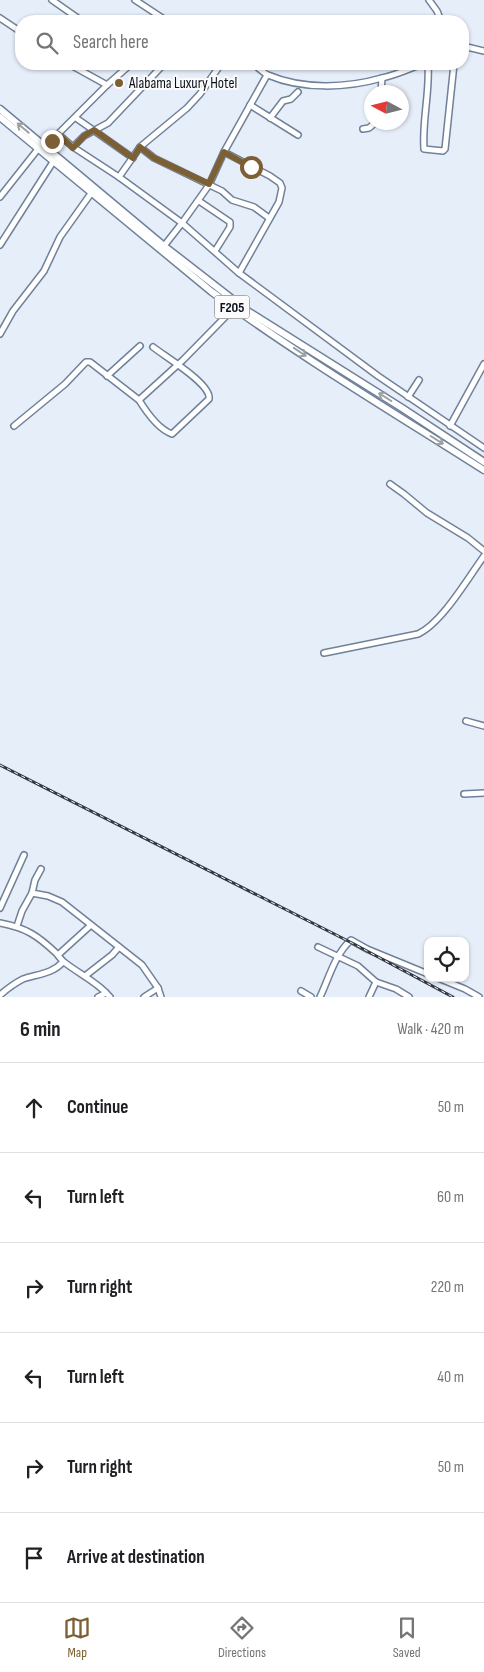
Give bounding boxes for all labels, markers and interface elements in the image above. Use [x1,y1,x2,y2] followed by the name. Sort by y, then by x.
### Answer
[15,15,469,70] search box
[33,29,61,57] icon: search
[73,31,149,54] text: Search here
[128,74,237,93] place label: Alabama Luxury Hotel
[113,77,125,89] marker: Alabama Luxury Hotel
[364,85,409,130] north arrow
[17,122,30,133] one-way arrow
[41,130,64,153] route end
[240,156,263,179] route start
[214,296,250,318] road number: F205
[292,347,306,357] one-way arrow
[378,392,392,402] one-way arrow
[429,435,443,445] one-way arrow
[424,937,469,982] map controls
[424,937,469,982] button: locate
[20,1017,61,1042] text: 6 min
[397,1020,464,1039] text: Walk · 420 m
[20,1094,48,1122] icon: ahead
[67,1096,128,1119] text: Continue
[438,1098,464,1117] text: 50 m
[20,1184,48,1212] icon: left
[67,1186,124,1209] text: Turn left
[437,1188,464,1207] text: 60 m
[20,1274,48,1302] icon: right
[67,1276,132,1299] text: Turn right
[431,1278,464,1297] text: 220 m
[20,1364,48,1392] icon: left
[67,1366,124,1389] text: Turn left
[437,1368,464,1387] text: 40 m
[20,1454,48,1482] icon: right
[67,1456,132,1479] text: Turn right
[438,1458,464,1477] text: 50 m
[20,1544,48,1572] icon: arrive
[67,1546,205,1569] text: Arrive at destination
[63,1614,91,1661] tab: Map
[218,1614,266,1661] tab: Directions
[393,1614,421,1661] tab: Saved

